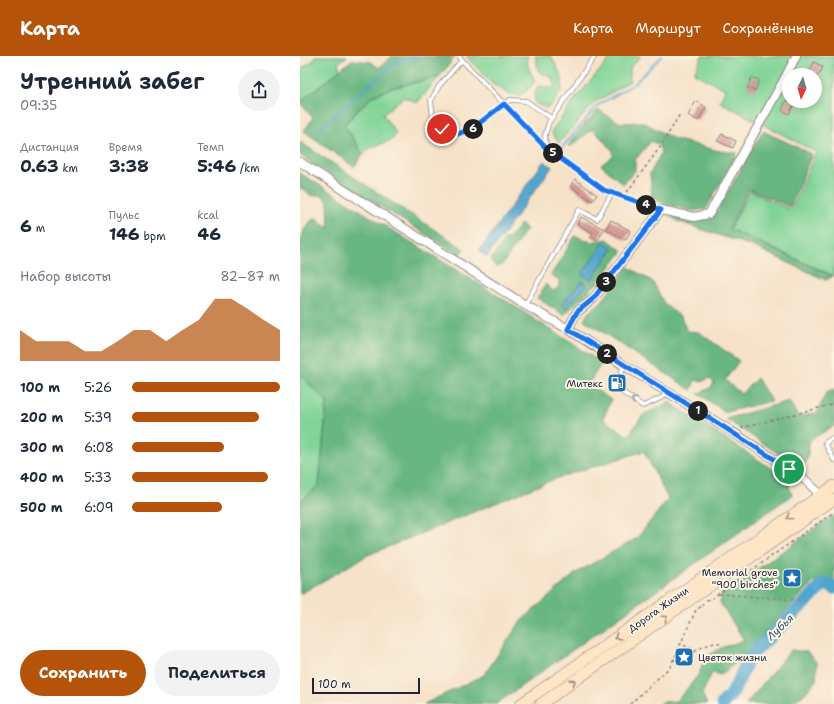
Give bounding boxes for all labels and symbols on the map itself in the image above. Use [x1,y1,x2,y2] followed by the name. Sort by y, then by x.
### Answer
[782,68,822,108] north arrow
[425,112,459,146] pin
[463,119,483,139] pin: 6
[543,143,563,163] pin: 5
[636,195,656,215] pin: 4
[596,272,616,292] pin: 3
[597,344,617,364] pin: 2
[606,372,628,394] fuel station icon: Митекс
[567,377,603,390] place label: Митекс
[631,397,638,404] one-way arrow
[688,401,708,421] pin: 1
[772,452,806,486] pin
[786,512,793,520] one-way arrow
[702,566,778,591] place label: Memorial grove "900 birches"
[781,567,803,589] place icon: Memorial grove "900 birches"
[625,583,691,635] street label: Дорога Жизни
[763,611,797,645] water label: Лубья
[661,615,668,623] one-way arrow
[614,632,621,639] one-way arrow
[673,646,695,668] place icon: Цветок жизни
[698,651,767,664] place label: Цветок жизни
[312,676,420,695] scale bar
[568,680,575,687] one-way arrow

